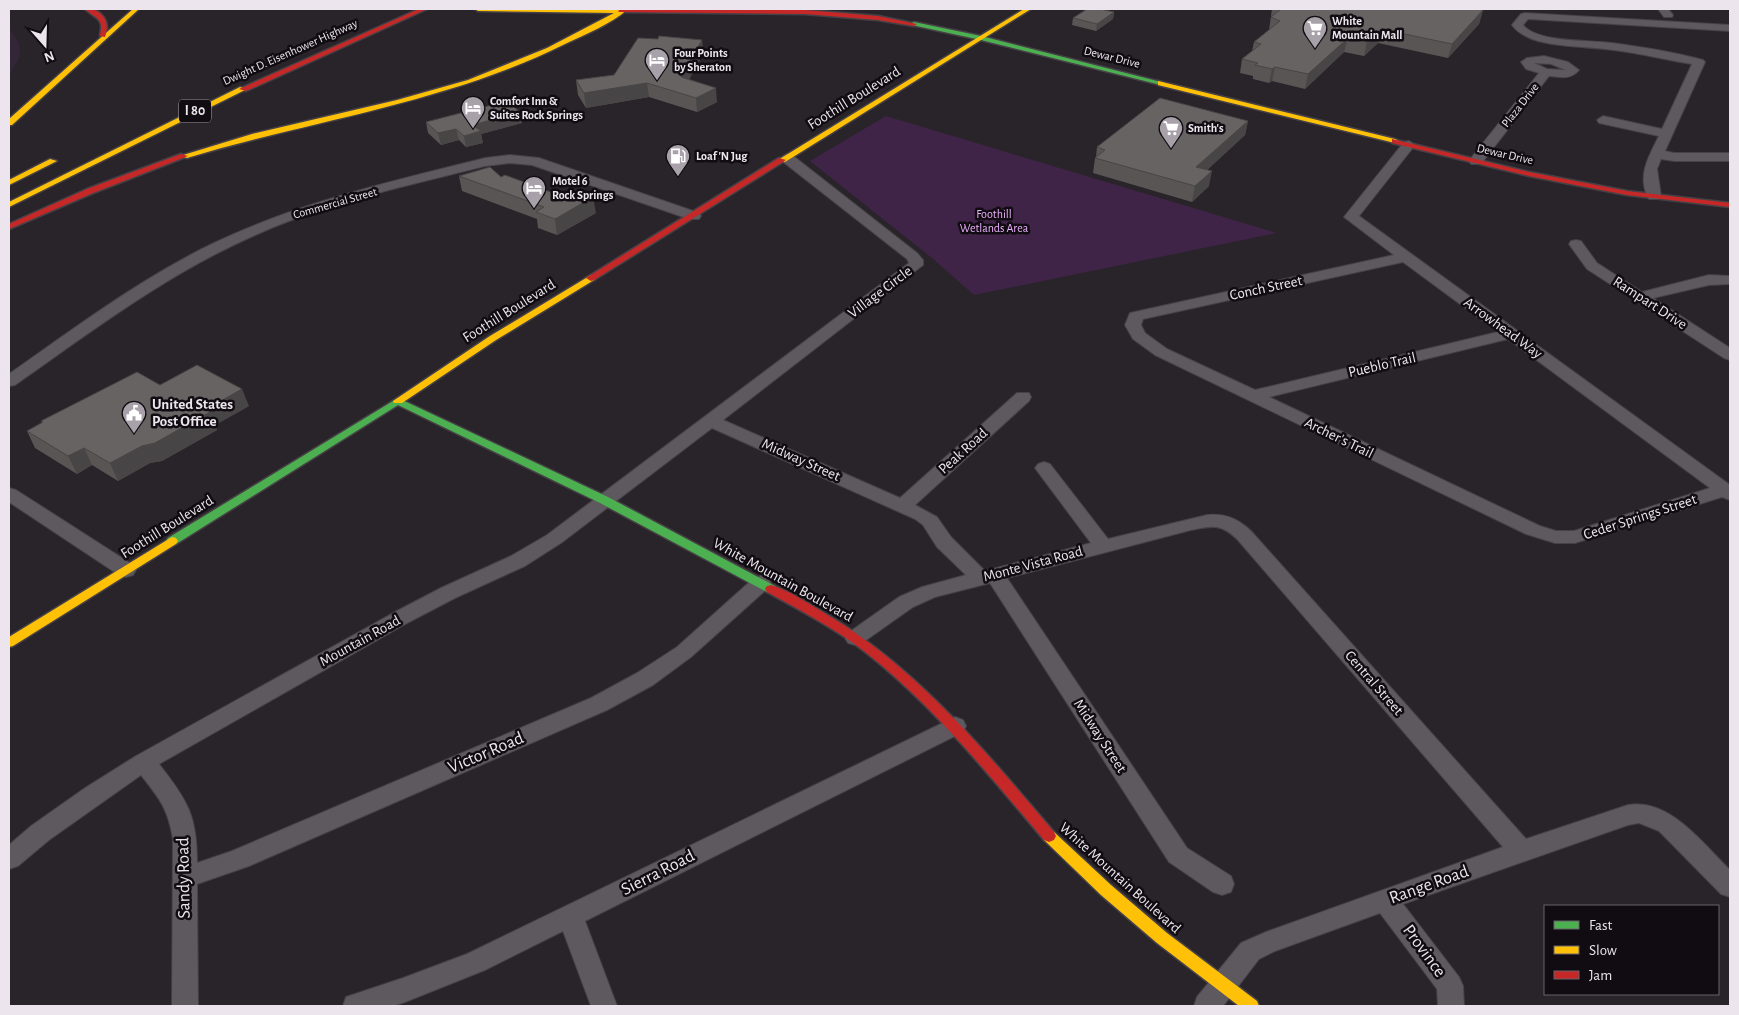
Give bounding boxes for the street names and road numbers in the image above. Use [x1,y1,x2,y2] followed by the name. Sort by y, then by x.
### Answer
[221,17,360,88] street label: Dwight D. Eisenhower Highway
[1083,44,1141,70] street label: Dewar Drive
[805,63,903,132] street label: Foothill Boulevard
[1499,81,1541,129] street label: Plaza Drive
[179,100,211,122] road number: I 80
[1476,142,1534,166] street label: Dewar Drive
[292,185,378,221] street label: Commercial Street
[845,263,915,321] street label: Village Circle
[1228,273,1304,303] street label: Conch Street
[1610,274,1690,332] street label: Rampart Drive
[460,276,558,345] street label: Foothill Boulevard
[1461,295,1546,362] street label: Arrowhead Way
[1347,350,1417,380] street label: Pueblo Trail
[1302,415,1376,461] street label: Archer's Trail
[936,425,991,477] street label: Peak Road
[760,436,843,484] street label: Midway Street
[118,492,216,561] street label: Foothill Boulevard
[1582,492,1699,542] street label: Ceder Springs Street
[711,535,856,625] street label: White Mountain Boulevard
[982,543,1084,584] street label: Monte Vista Road
[317,613,403,669] street label: Mountain Road
[1342,648,1406,718] street label: Central Street
[1071,697,1129,775] street label: Midway Street
[446,729,526,777] street label: Victor Road
[1057,820,1184,936] street label: White Mountain Boulevard
[174,837,194,919] street label: Sandy Road
[618,847,698,899] street label: Sierra Road
[1387,862,1471,908] street label: Range Road
[1399,921,1449,981] street label: Province

